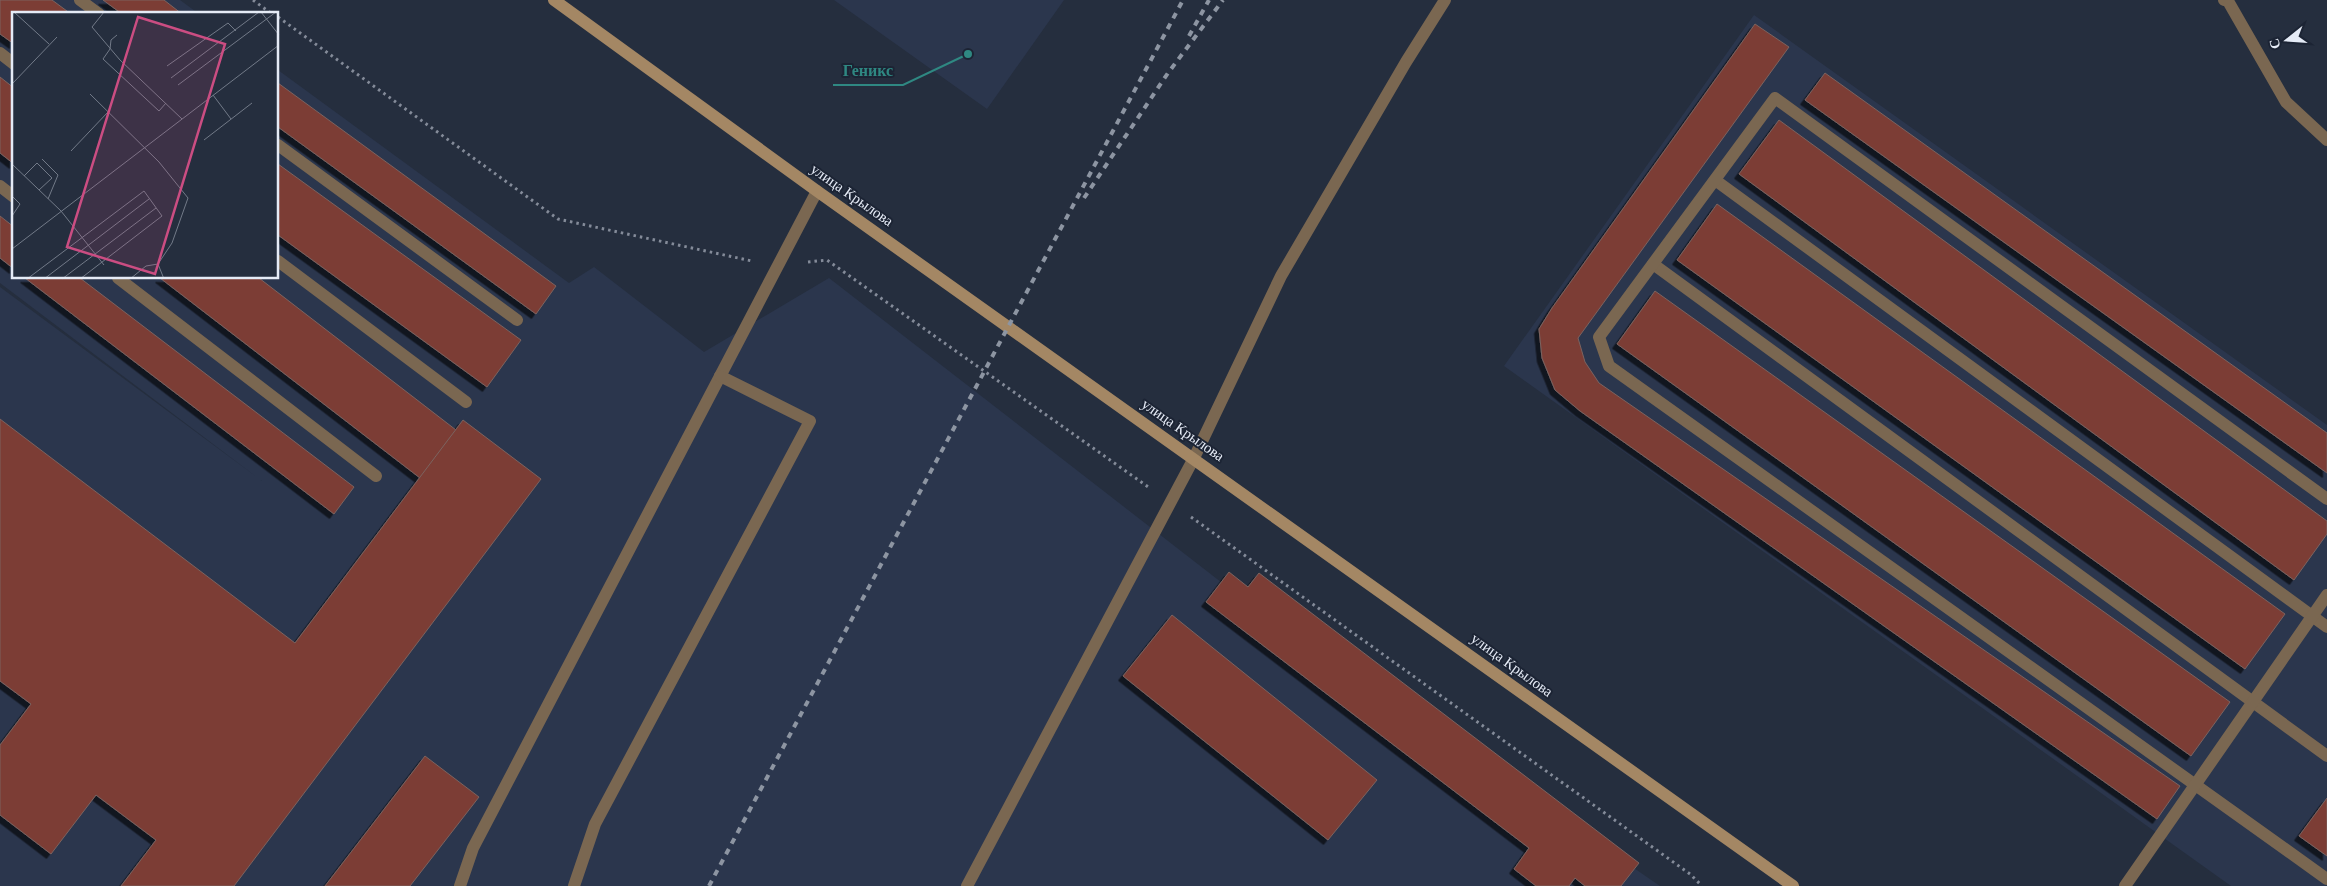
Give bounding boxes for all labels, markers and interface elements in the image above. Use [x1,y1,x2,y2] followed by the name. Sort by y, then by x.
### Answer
[12,12,279,279] inset map
[2262,15,2312,65] north arrow
[2266,37,2284,51] text: С
[833,54,903,85] callout: Геникс
[843,62,893,79] text: Геникс
[808,161,897,230] street label: улица Крылова
[1139,396,1228,465] street label: улица Крылова
[1468,630,1556,700] street label: улица Крылова

